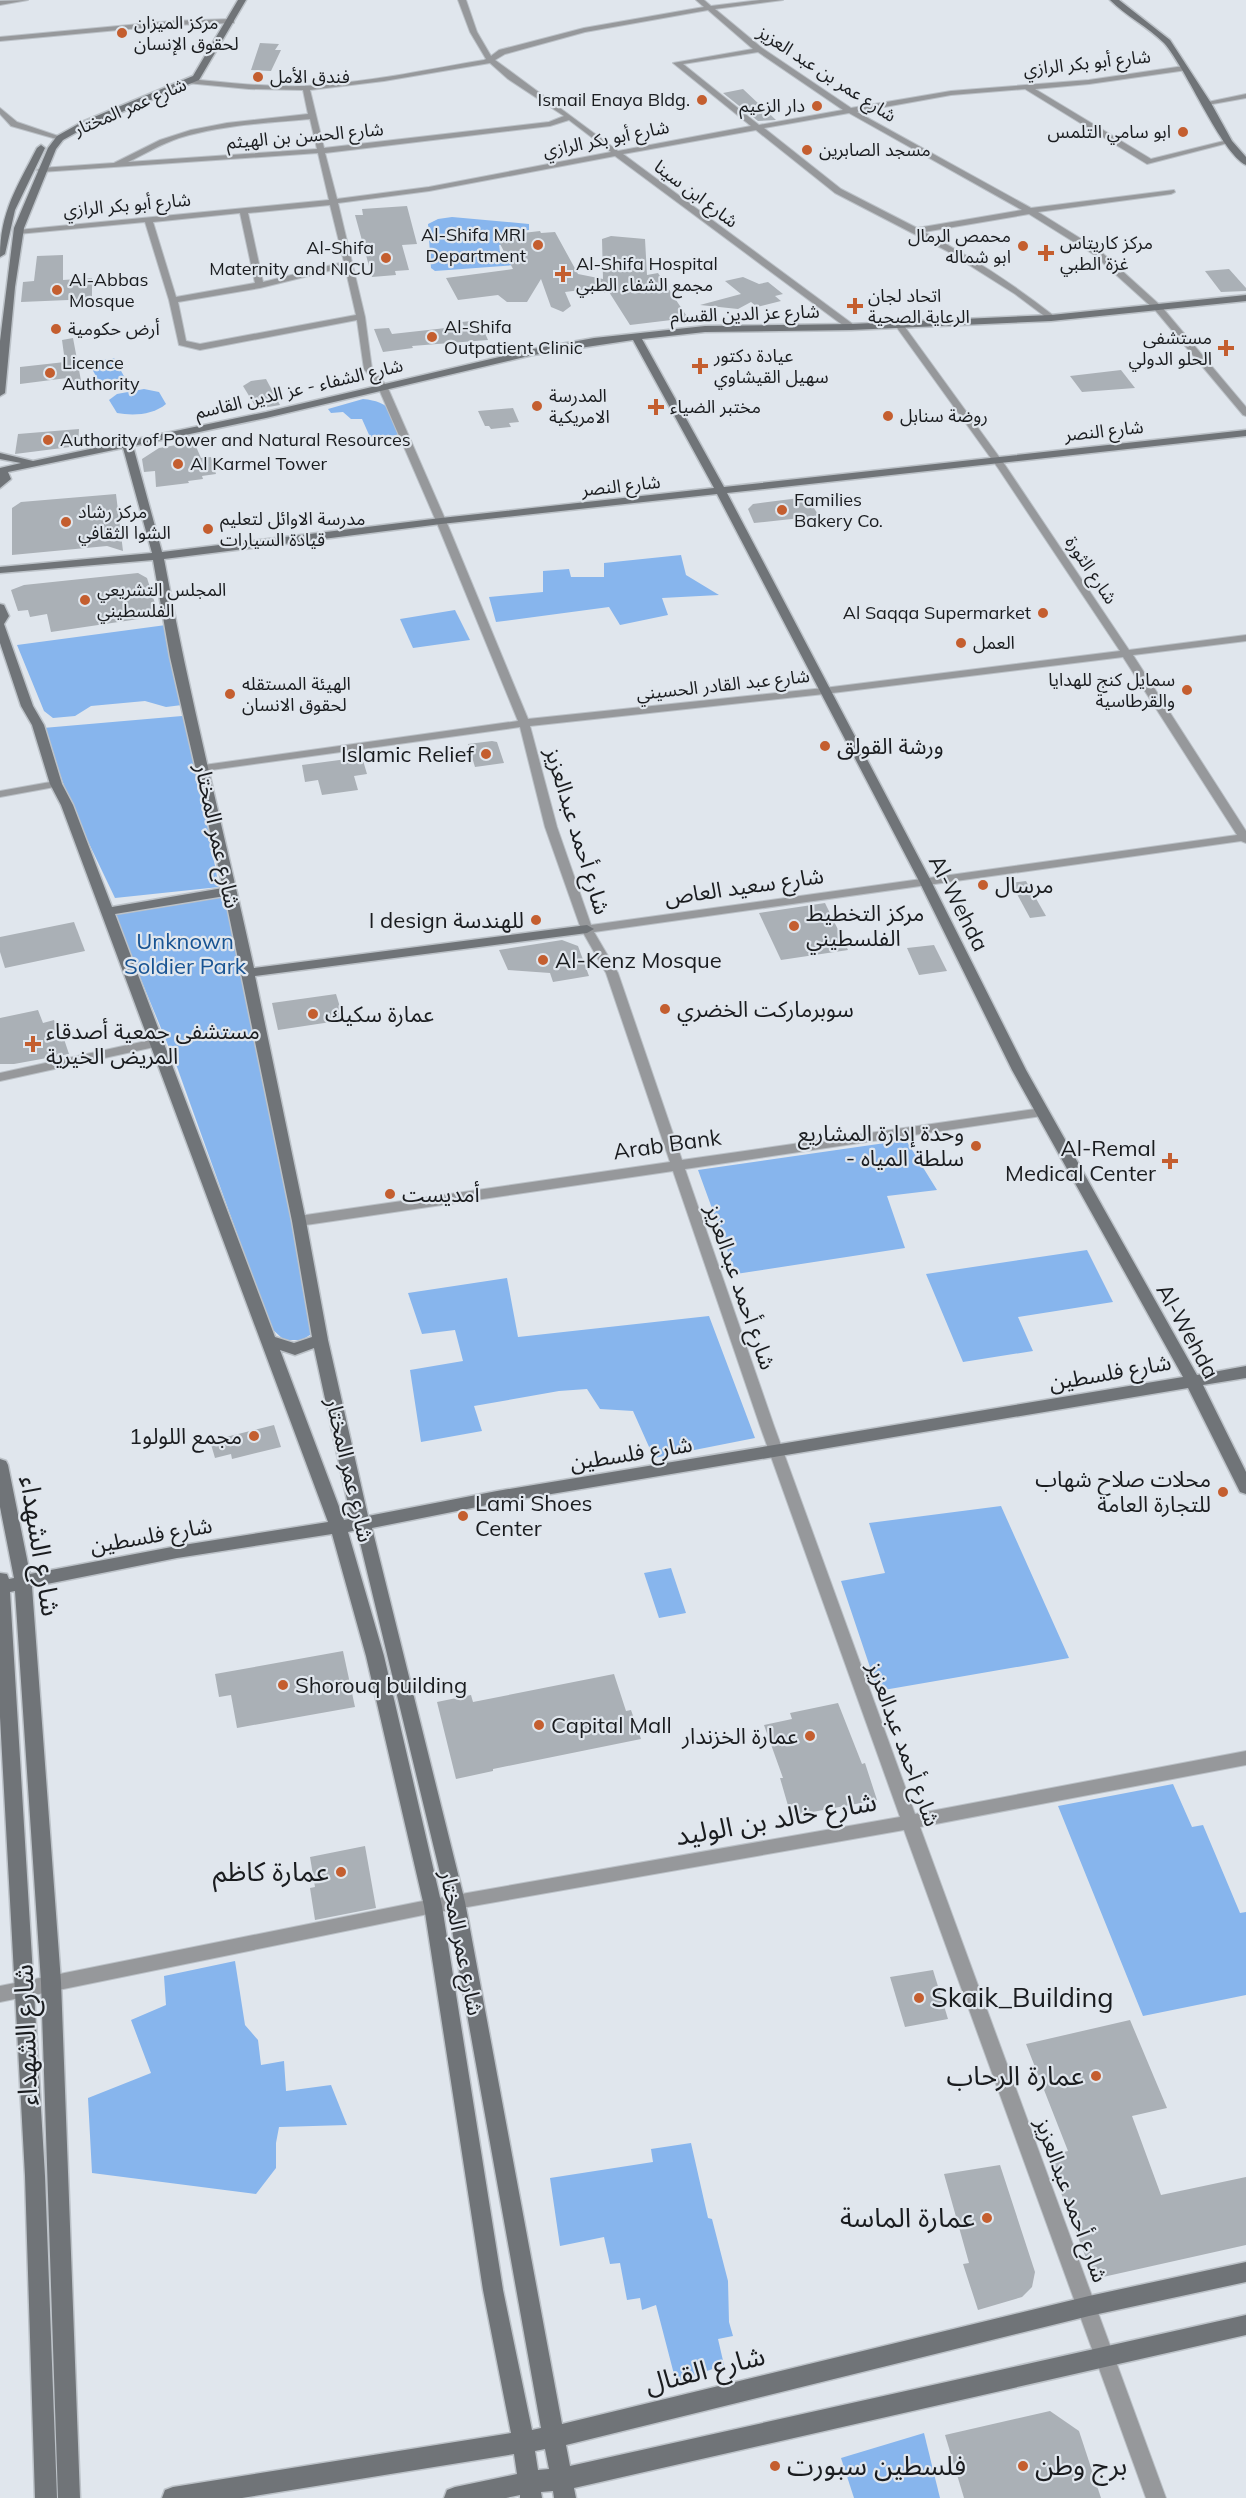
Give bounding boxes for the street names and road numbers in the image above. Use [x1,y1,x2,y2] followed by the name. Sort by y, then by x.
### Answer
[751,20,901,129] street label: شارع عمر بن عبد العزيز
[1022,44,1152,84] street label: شارع أبو بكر الرازي
[69,72,191,144] street label: شارع عمر المختار
[541,115,672,165] street label: شارع أبو بكر الرازي
[225,117,385,157] street label: شارع الحسن بن الهيثم
[648,155,743,235] street label: شارع ابن سينا
[62,187,192,225] street label: شارع أبو بكر الرازي
[670,299,820,331] street label: شارع عز الدين القسام
[193,353,406,427] street label: شارع الشفاء - عز الدين القاسم
[1062,415,1145,449] street label: شارع النصر
[579,470,662,504] street label: شارع النصر
[1058,531,1123,610] street label: شارع الثورة
[635,664,811,708] street label: شارع عبد القادر الحسيني
[536,743,617,919] street label: شارع أحمد عبدالعزيز
[186,760,247,912] street label: شارع عمر المختار
[923,850,995,956] street label: Al-Wehda
[663,861,826,914] street label: شارع سعيد العاص
[611,1122,723,1165] street label: Arab Bank
[696,1200,782,1374] street label: شارع أحمد عبدالعزيز
[1150,1279,1226,1383] street label: Al-Wehda
[1047,1347,1174,1399] street label: شارع فلسطين
[317,1394,380,1546] street label: شارع عمر المختار
[568,1430,695,1479] street label: شارع فلسطين
[9,1473,69,1619] street label: شارع الشهداء
[88,1510,215,1562] street label: شارع فلسطين
[858,1657,947,1831] street label: شارع أحمد عبدالعزيز
[673,1784,880,1856] street label: شارع خالد بن الوليد
[431,1867,490,2019] street label: شارع عمر المختار
[6,1964,48,2106] street label: شارع الشهداء
[1026,2113,1115,2287] street label: شارع أحمد عبدالعزيز
[641,2338,769,2404] street label: شارع القنال

